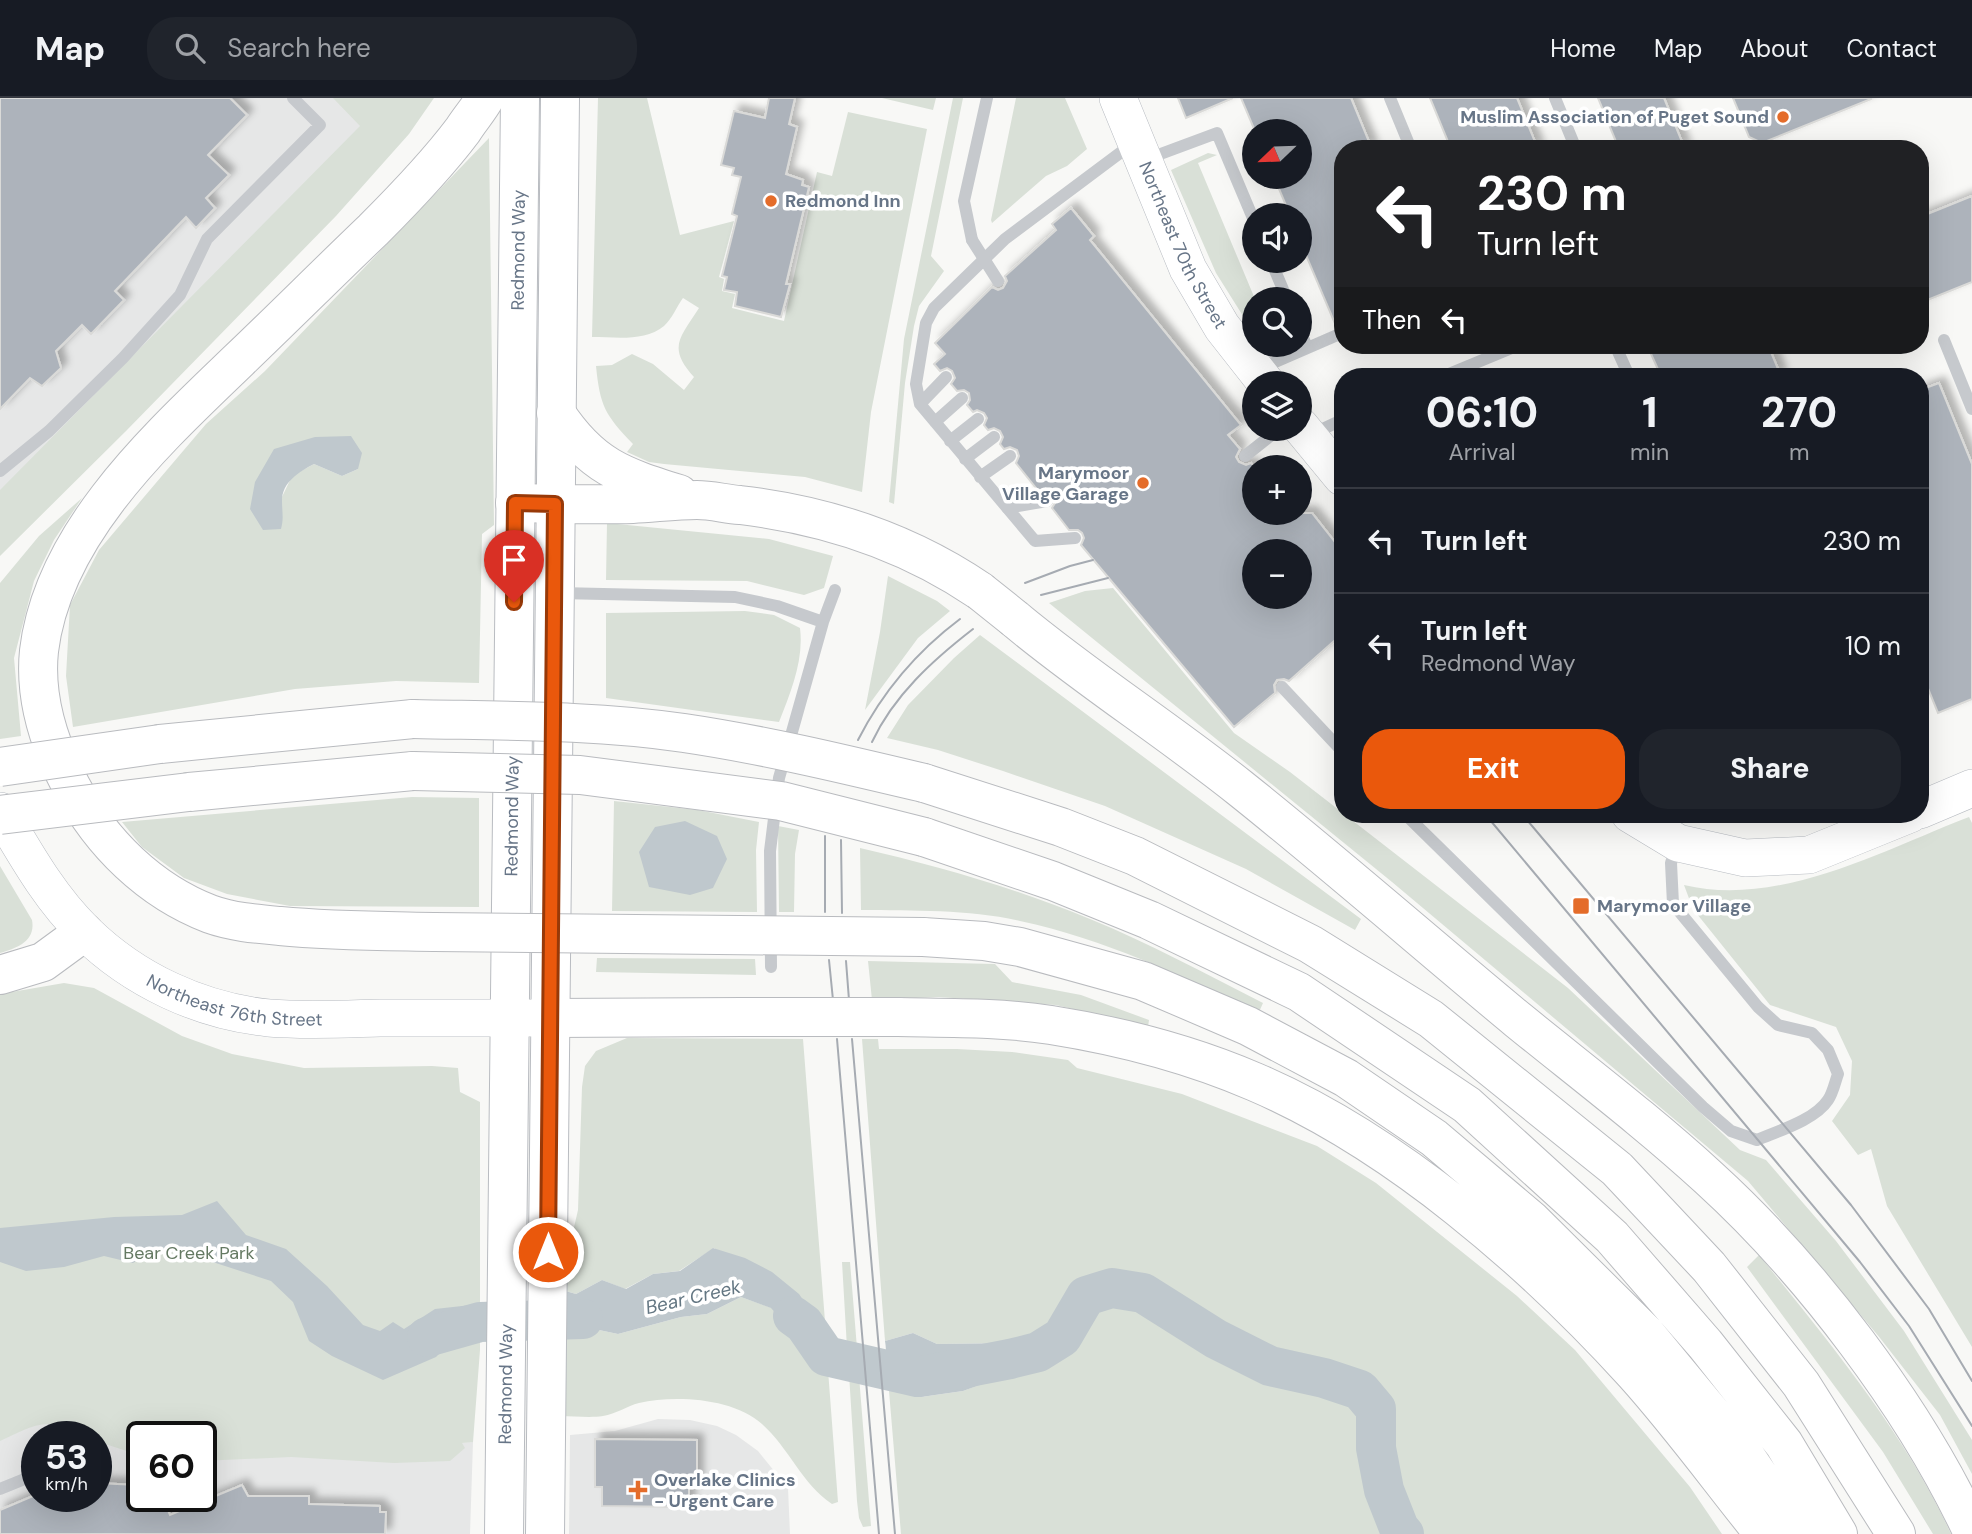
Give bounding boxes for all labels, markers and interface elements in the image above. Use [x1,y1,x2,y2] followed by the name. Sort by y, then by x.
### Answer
[147,17,637,80] search box
[35,27,105,70] text: Map
[171,29,209,67] icon: search
[227,31,371,65] text: Search here
[1550,33,1616,64] text: Home
[1654,33,1702,64] text: Map
[1740,33,1809,64] text: About
[1847,33,1937,64] text: Contact
[1460,105,1769,129] place label: Muslim Association of Puget Sound
[1775,109,1791,125] marker: Muslim Association of Puget Sound
[1242,119,1312,189] north arrow
[1242,119,1312,609] map controls
[1133,158,1233,333] street label: Northeast 70th Street
[1477,161,1627,225] text: 230 m
[1362,168,1453,259] icon: left
[506,189,531,311] street label: Redmond Way
[785,189,901,213] place label: Redmond Inn
[763,193,779,209] marker: Redmond Inn
[1242,203,1312,273] button: sound
[1477,223,1599,265] text: Turn left
[1242,287,1312,357] button: search
[1435,301,1473,339] icon: left
[1362,303,1421,337] text: Then
[1242,371,1312,441] button: layers
[1426,385,1538,440] text: 06:10
[1642,385,1657,440] text: 1
[1761,385,1837,440] text: 270
[1449,437,1516,467] text: Arrival
[1630,437,1669,467] text: min
[1789,437,1809,467] text: m
[1242,455,1312,525] button: +
[1002,461,1129,506] place label: Marymoor Village Garage
[1135,475,1151,491] marker: Marymoor Village Garage
[1362,522,1400,560] icon: left
[1421,524,1528,558] text: Turn left
[1823,524,1901,558] text: 230 m
[484,530,544,602] pin
[1242,539,1312,609] button: −
[495,541,533,579] icon: arrive
[1421,614,1528,648] text: Turn left
[1362,627,1400,665] icon: left
[1845,629,1901,663] text: 10 m
[1421,648,1575,678] text: Redmond Way
[1362,729,1625,809] button: Exit
[1639,729,1901,809] button: Share
[499,755,525,877] street label: Redmond Way
[1597,894,1751,918] place label: Marymoor Village
[1571,896,1591,916] marker: Marymoor Village
[142,969,323,1032] street label: Northeast 76th Street
[511,1215,585,1289] position arrow
[123,1241,255,1265] park label: Bear Creek Park
[643,1274,743,1320] water label: Bear Creek
[493,1323,518,1445] street label: Redmond Way
[126,1421,217,1512] speed limit sign: 60
[45,1434,88,1480] text: 53
[654,1468,796,1513] place label: Overlake Clinics - Urgent Care
[45,1472,88,1496] text: km/h
[628,1480,648,1500] marker: Overlake Clinics - Urgent Care

